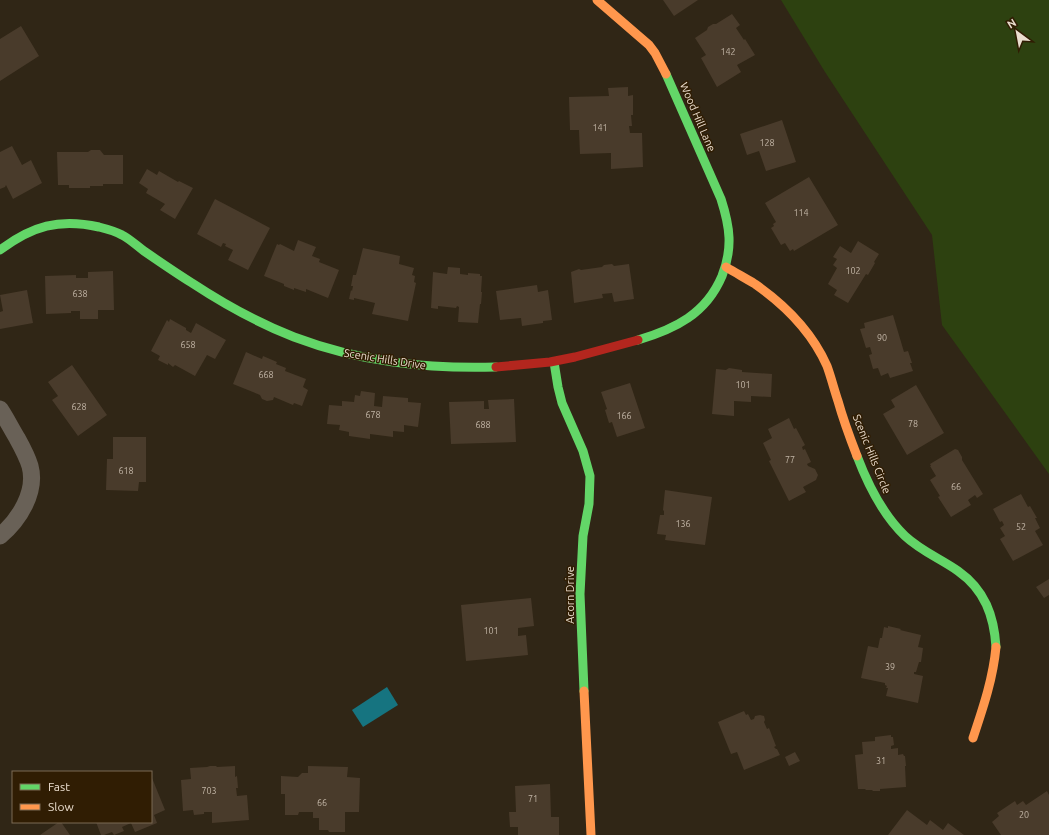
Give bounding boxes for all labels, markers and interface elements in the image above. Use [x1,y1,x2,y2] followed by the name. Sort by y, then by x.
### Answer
[997,12,1037,52] north arrow
[1005,16,1018,31] text: N
[720,47,736,57] house number: 142
[678,81,718,153] street label: Wood Hill Lane
[592,123,608,133] house number: 141
[759,138,775,148] house number: 128
[793,208,809,218] house number: 114
[845,266,861,276] house number: 102
[72,289,88,299] house number: 638
[877,333,887,343] house number: 90
[180,340,196,350] house number: 658
[343,347,427,371] street label: Scenic Hills Drive
[258,370,274,380] house number: 668
[735,380,751,390] house number: 101
[71,402,87,412] house number: 628
[365,410,381,420] house number: 678
[616,411,632,421] house number: 166
[851,413,893,495] street label: Scenic Hills Circle
[908,419,918,429] house number: 78
[475,420,491,430] house number: 688
[785,455,795,465] house number: 77
[118,466,134,476] house number: 618
[951,482,961,492] house number: 66
[675,519,691,529] house number: 136
[1016,522,1026,532] house number: 52
[564,566,576,624] street label: Acorn Drive
[483,626,499,636] house number: 101
[885,662,895,672] house number: 39
[876,756,886,766] house number: 31
[12,771,152,823] legend
[48,780,70,793] text: Fast
[201,786,217,796] house number: 703
[528,794,538,804] house number: 71
[317,798,327,808] house number: 66
[48,800,74,813] text: Slow
[1019,810,1029,820] house number: 20

